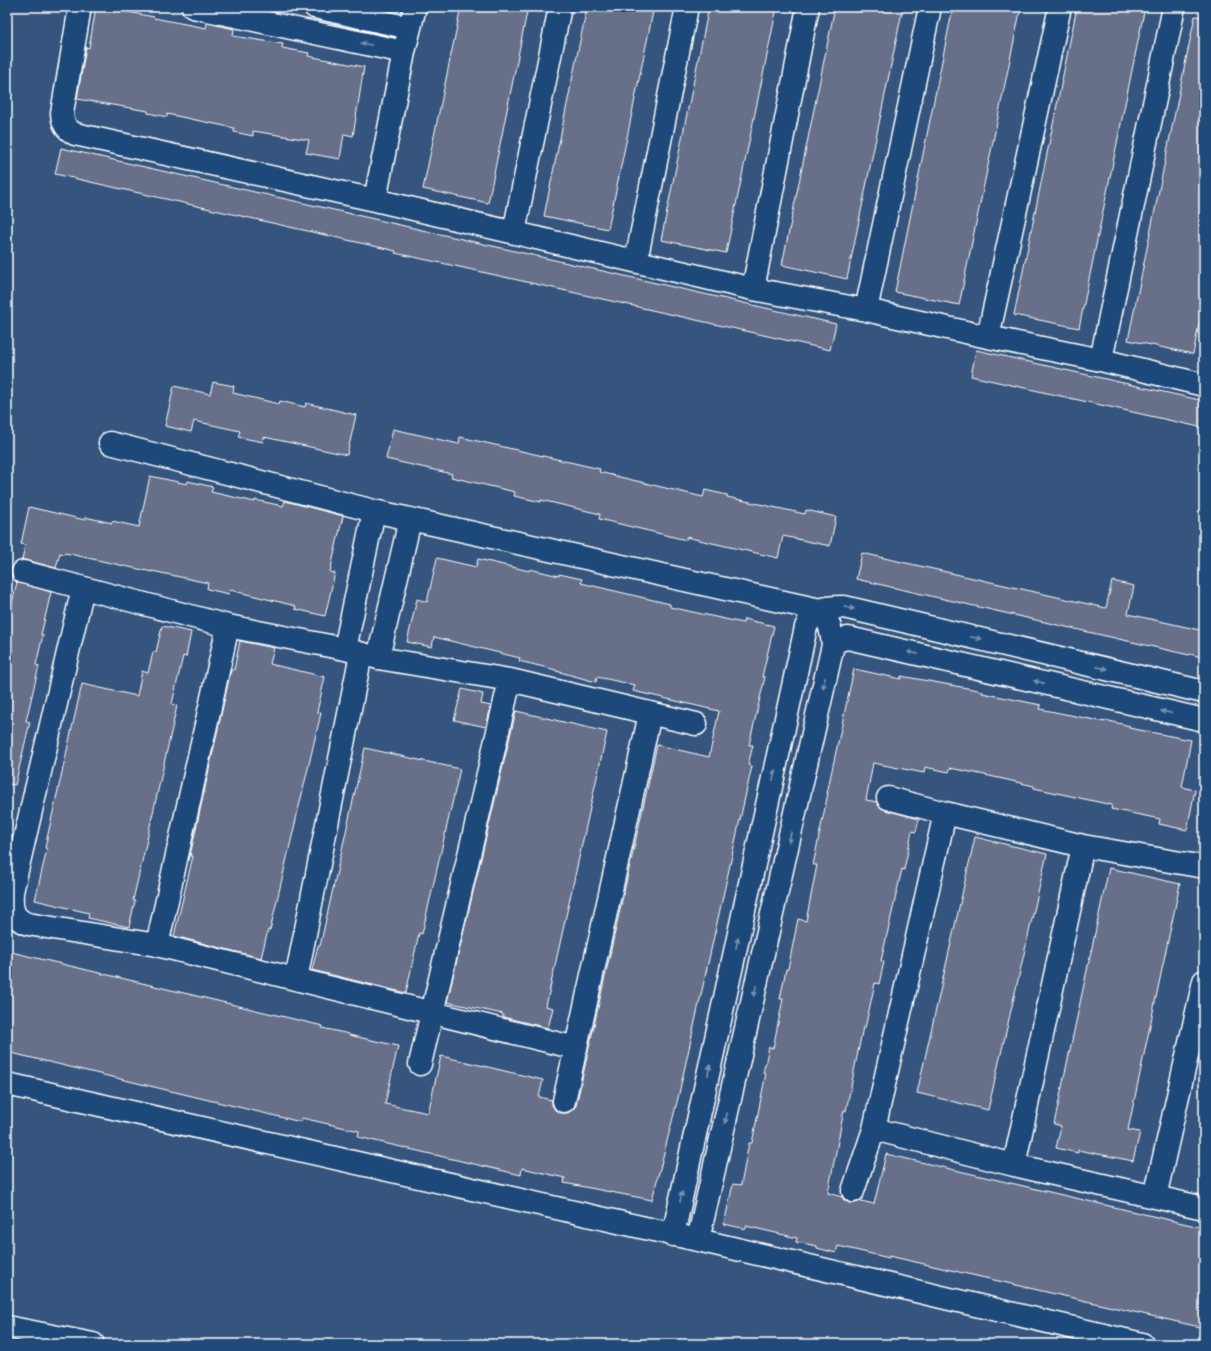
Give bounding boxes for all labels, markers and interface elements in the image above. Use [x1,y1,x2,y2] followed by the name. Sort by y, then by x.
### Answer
[360,41,372,47] one-way arrow
[843,606,855,612] one-way arrow
[969,636,982,642] one-way arrow
[906,650,919,656] one-way arrow
[1096,665,1108,671] one-way arrow
[821,677,827,689] one-way arrow
[1033,679,1045,685] one-way arrow
[1160,708,1172,714] one-way arrow
[771,768,777,781] one-way arrow
[786,831,792,843] one-way arrow
[734,936,740,949] one-way arrow
[751,985,757,997] one-way arrow
[706,1063,712,1076] one-way arrow
[723,1112,729,1124] one-way arrow
[679,1190,685,1203] one-way arrow

